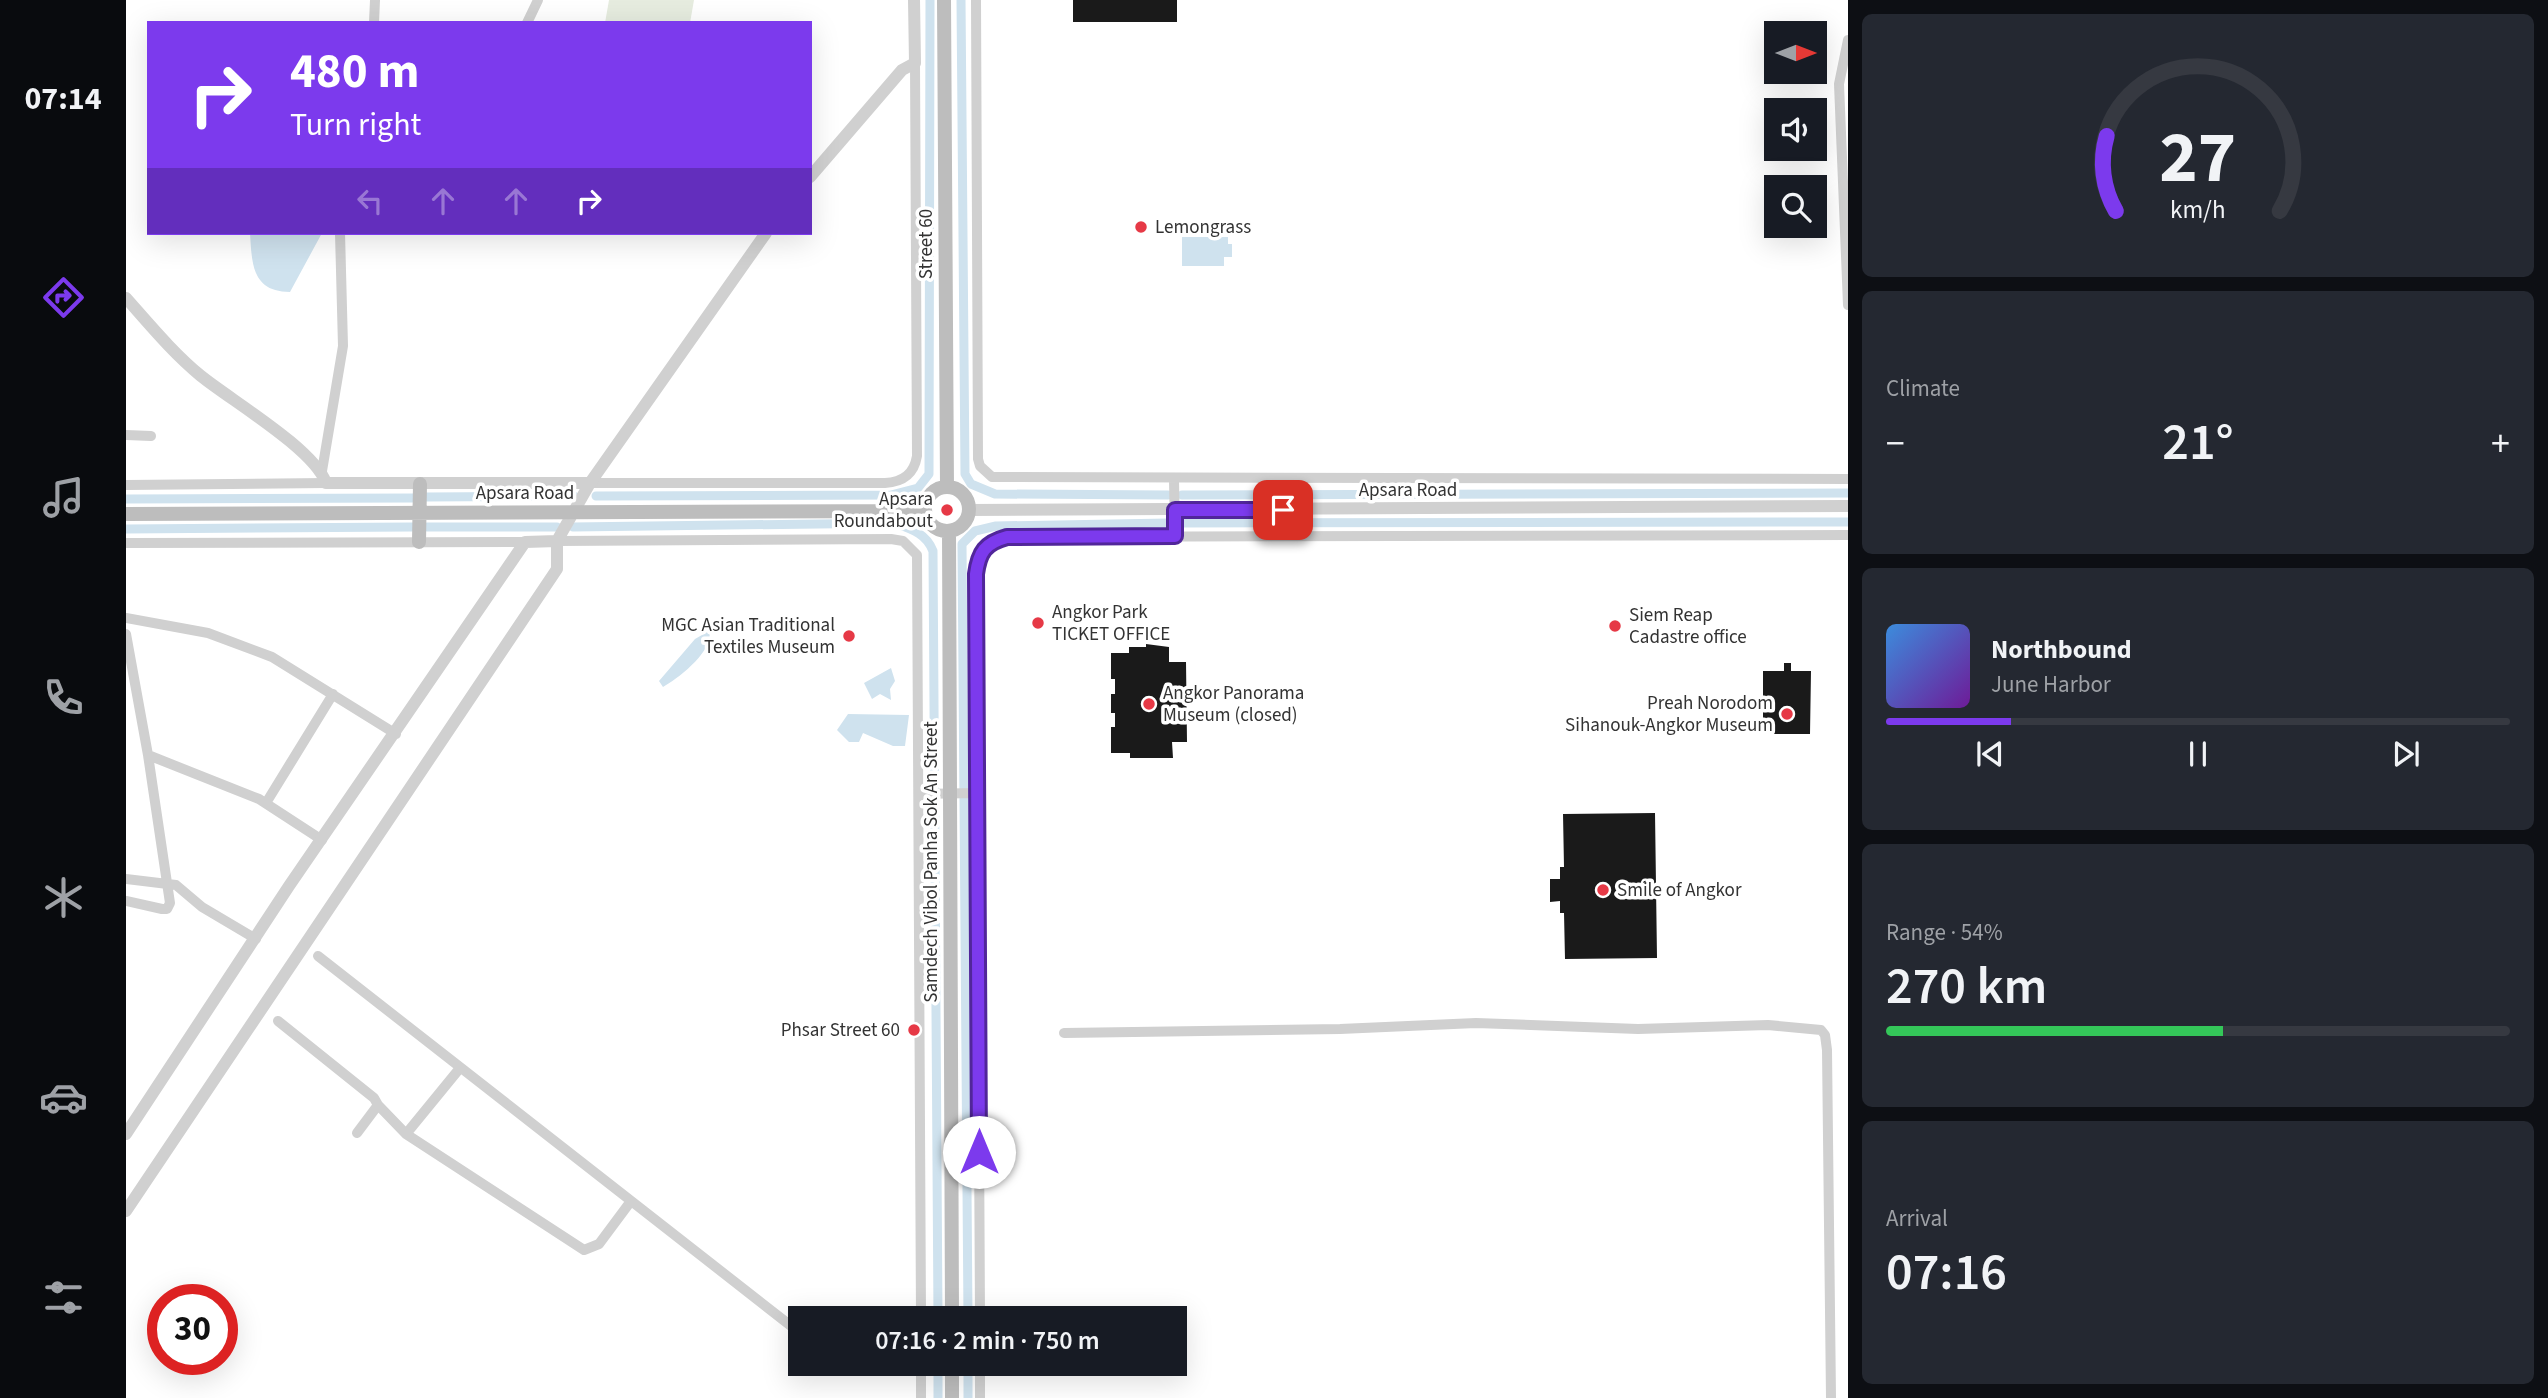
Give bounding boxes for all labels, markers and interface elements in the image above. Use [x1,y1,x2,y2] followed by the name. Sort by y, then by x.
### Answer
[1764,21,1827,84] north arrow
[1764,21,1827,238] map controls
[290,37,419,107] text: 480 m
[175,49,266,140] icon: right
[24,76,102,122] text: 07:14
[1764,98,1827,161] button: sound
[290,102,421,148] text: Turn right
[2160,107,2236,211] text: 27
[1764,175,1827,238] button: search
[351,182,389,220] icon: left
[424,182,462,220] icon: ahead
[497,182,535,220] icon: ahead
[570,182,608,220] icon: right
[2170,192,2226,228] text: km/h
[913,209,940,279] street label: Street 60
[1155,214,1251,241] place label: Lemongrass
[1133,219,1149,235] marker: Lemongrass
[39,273,88,322] icon: directions
[1886,372,1960,405] text: Climate
[2162,406,2234,480] text: 21°
[1886,417,1905,471] text: −
[2491,417,2510,471] text: +
[39,473,88,522] icon: music
[1359,477,1457,504] street label: Apsara Road
[476,480,574,507] street label: Apsara Road
[1253,480,1313,540] pin
[834,486,934,535] place label: Apsara Roundabout
[1264,491,1302,529] icon: arrive
[939,502,955,518] marker: Apsara Roundabout
[1052,599,1170,648] place label: Angkor Park TICKET OFFICE
[1629,602,1747,651] place label: Siem Reap Cadastre office
[661,612,835,661] place label: MGC Asian Traditional Textiles Museum
[1030,615,1046,631] marker: Angkor Park TICKET OFFICE
[1607,618,1623,634] marker: Siem Reap Cadastre office
[841,628,857,644] marker: MGC Asian Traditional Textiles Museum
[1991,631,2132,668] text: Northbound
[1991,668,2111,701] text: June Harbor
[39,673,88,722] icon: phone
[1163,680,1304,729] place label: Angkor Panorama Museum (closed)
[1565,690,1773,739] place label: Preah Norodom Sihanouk-Angkor Museum
[1141,696,1157,712] marker: Angkor Panorama Museum (closed)
[1779,706,1795,722] marker: Preah Norodom Sihanouk-Angkor Museum
[918,721,945,1003] street label: Samdech Vibol Panha Sok An Street
[1971,735,2009,773] icon: previous
[2179,735,2217,773] icon: pause
[2387,735,2425,773] icon: next
[39,873,88,922] icon: climate
[1617,877,1742,904] place label: Smile of Angkor
[1595,882,1611,898] marker: Smile of Angkor
[1886,916,2003,949] text: Range · 54%
[1886,950,2047,1024] text: 270 km
[781,1017,900,1044] place label: Phsar Street 60
[906,1022,922,1038] marker: Phsar Street 60
[39,1073,88,1122] icon: car
[942,1115,1016,1189] position arrow
[1886,1202,1948,1235] text: Arrival
[1886,1236,2007,1310] text: 07:16
[39,1273,88,1322] icon: filters
[147,1284,238,1375] speed limit sign: 30
[875,1322,1100,1359] text: 07:16 · 2 min · 750 m

